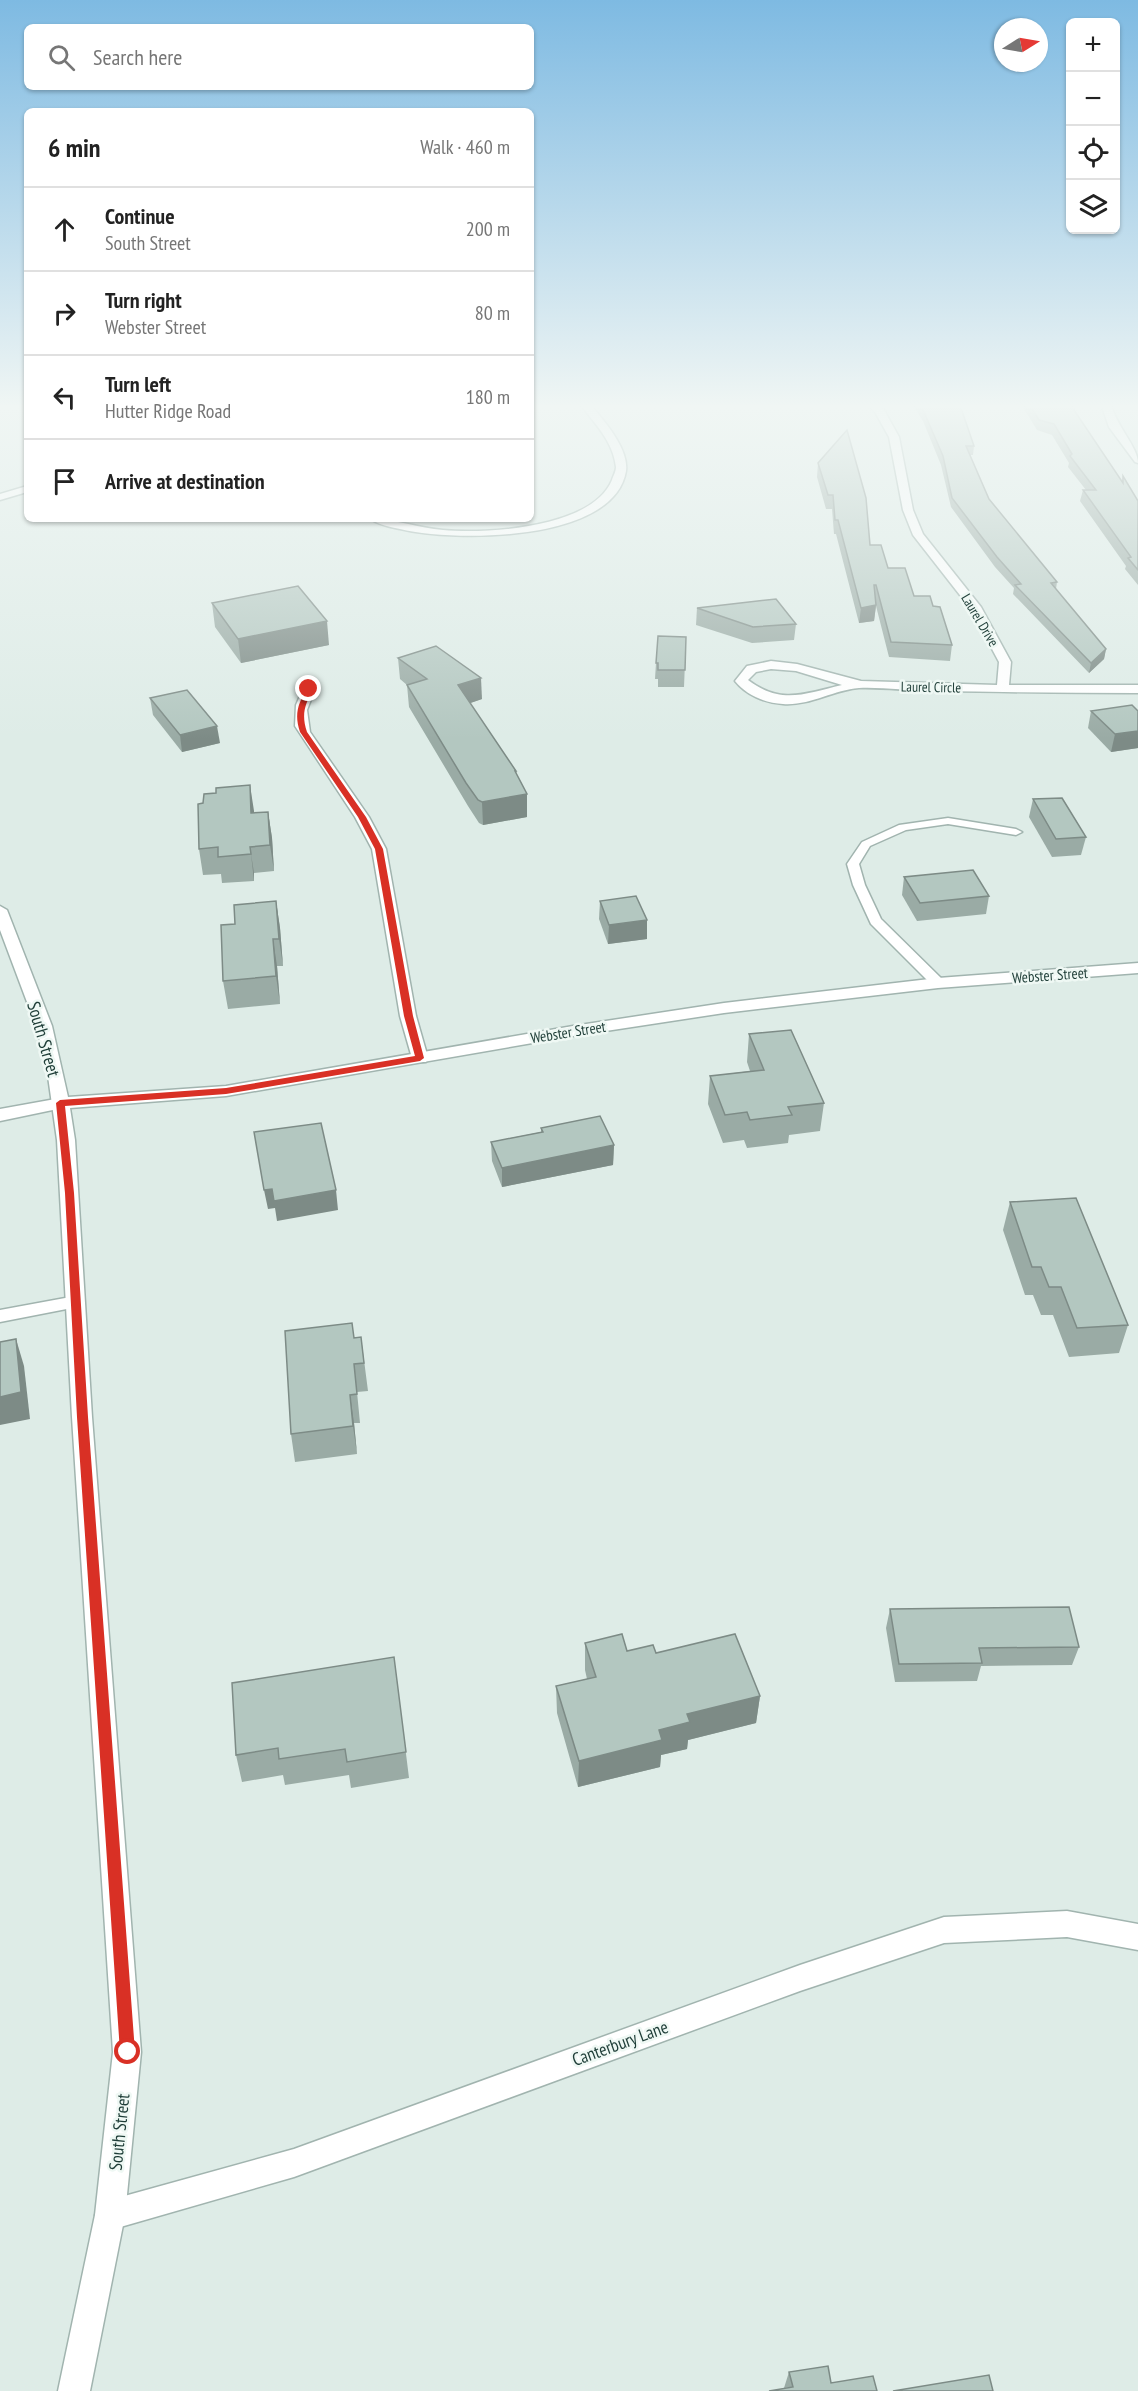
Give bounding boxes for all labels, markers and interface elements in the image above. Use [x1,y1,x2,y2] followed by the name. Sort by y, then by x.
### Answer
[994,18,1048,72] north arrow
[1066,18,1120,234] map controls
[1066,18,1120,72] button: +
[24,24,534,90] search box
[45,41,78,74] icon: search
[93,43,182,71] text: Search here
[1066,72,1120,126] button: −
[1066,126,1120,180] button: locate
[48,131,101,164] text: 6 min
[420,134,510,160] text: Walk · 460 m
[1066,180,1120,234] button: layers
[105,202,175,230] text: Continue
[48,213,81,246] icon: ahead
[466,216,510,242] text: 200 m
[105,230,191,256] text: South Street
[105,286,182,314] text: Turn right
[48,297,81,330] icon: right
[475,300,510,326] text: 80 m
[105,314,206,340] text: Webster Street
[105,370,171,398] text: Turn left
[48,381,81,414] icon: left
[466,384,510,410] text: 180 m
[105,398,231,424] text: Hutter Ridge Road
[48,465,81,498] icon: arrive
[105,467,265,495] text: Arrive at destination
[957,590,1003,650] street label: Laurel Drive
[295,675,321,701] route end
[901,677,962,697] street label: Laurel Circle
[1012,963,1088,987] street label: Webster Street
[22,999,66,1079] street label: South Street
[529,1017,607,1047] street label: Webster Street
[569,2015,671,2071] street label: Canterbury Lane
[114,2038,140,2064] route start
[104,2092,134,2172] street label: South Street

